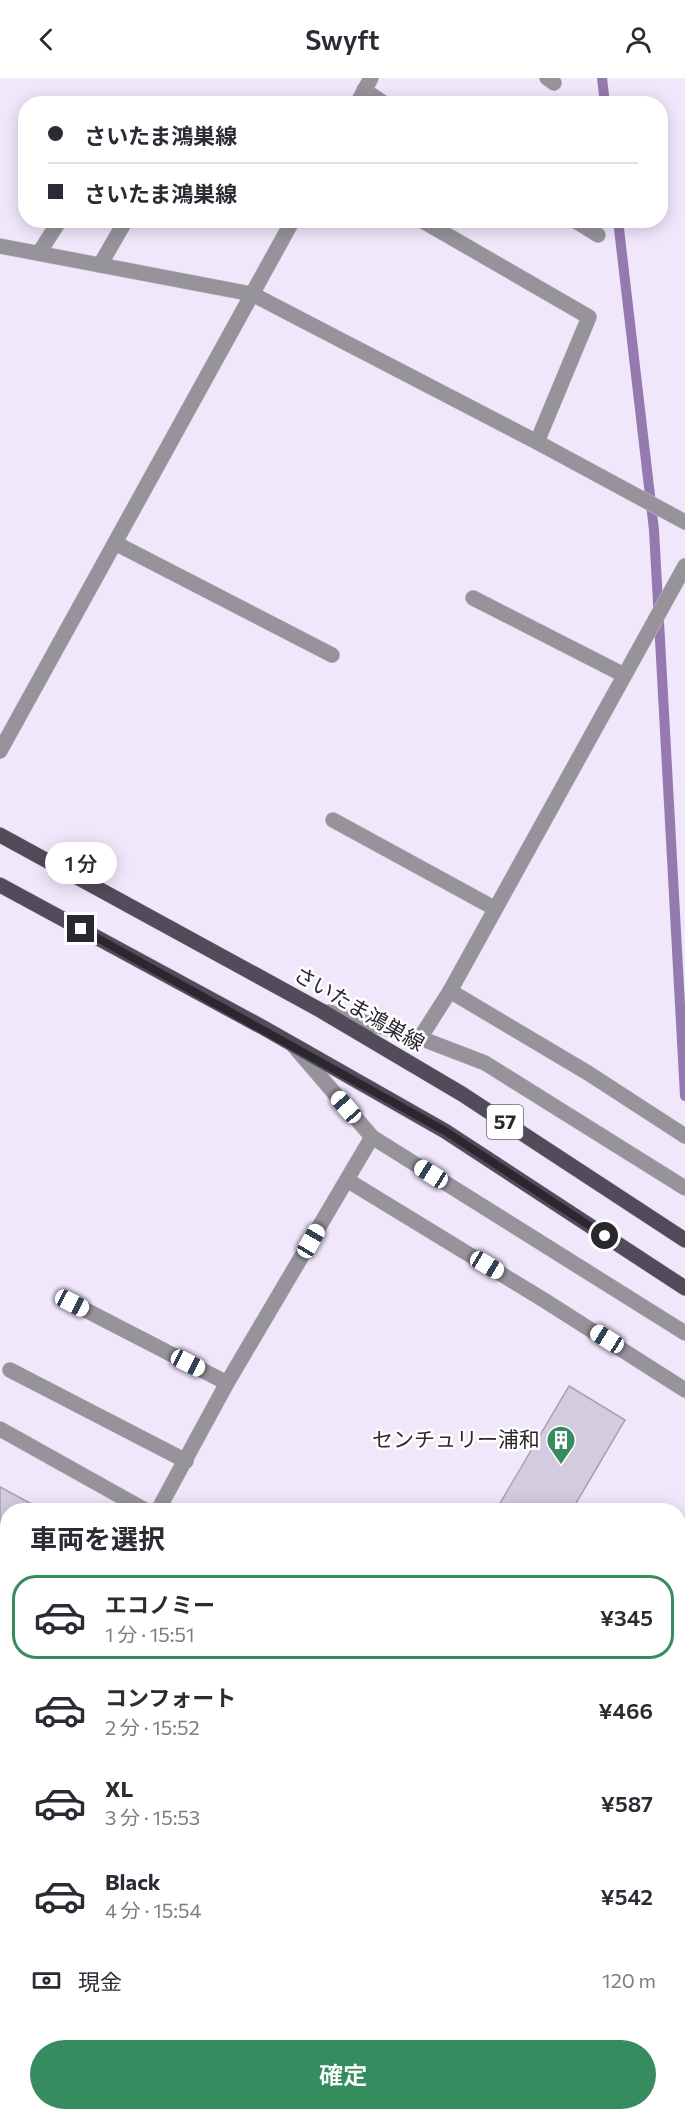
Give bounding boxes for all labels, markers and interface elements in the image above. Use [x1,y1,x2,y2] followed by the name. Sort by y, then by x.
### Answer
[30,23,63,56] icon: back
[305,23,380,56] text: Swyft
[622,23,655,56] icon: person
[84,122,237,149] text: さいたま鴻巣線
[84,180,237,207] text: さいたま鴻巣線
[45,842,117,884] callout: 1 分
[65,851,97,875] text: 1 分
[67,915,94,942] route end
[290,960,429,1055] street label: さいたま鴻巣線
[327,1088,365,1126] car
[487,1105,523,1139] road number: 57
[411,1157,451,1191] car
[294,1221,328,1261] car
[591,1222,618,1249] route start
[467,1248,507,1282] car
[52,1287,92,1319] car
[587,1322,627,1356] car
[168,1347,208,1379] car
[545,1424,577,1466] building icon: センチュリー浦和
[372,1426,540,1451] place label: センチュリー浦和
[30,1522,165,1555] text: 車両を選択
[33,1590,87,1644] icon: car
[105,1591,215,1618] text: エコノミー
[600,1604,653,1631] text: ¥345
[105,1622,195,1646] text: 1 分 · 15:51
[33,1683,87,1737] icon: car
[105,1684,236,1711] text: コンフォート
[598,1697,653,1724] text: ¥466
[105,1715,200,1739] text: 2 分 · 15:52
[105,1775,133,1802] text: XL
[33,1776,87,1830] icon: car
[601,1790,653,1817] text: ¥587
[105,1805,200,1829] text: 3 分 · 15:53
[105,1868,160,1895] text: Black
[33,1869,87,1923] icon: car
[601,1883,653,1910] text: ¥542
[105,1898,201,1922] text: 4 分 · 15:54
[30,1964,63,1997] icon: cash
[78,1968,122,1995] text: 現金
[602,1968,656,1992] text: 120 m
[30,2040,656,2109] button: 確定

